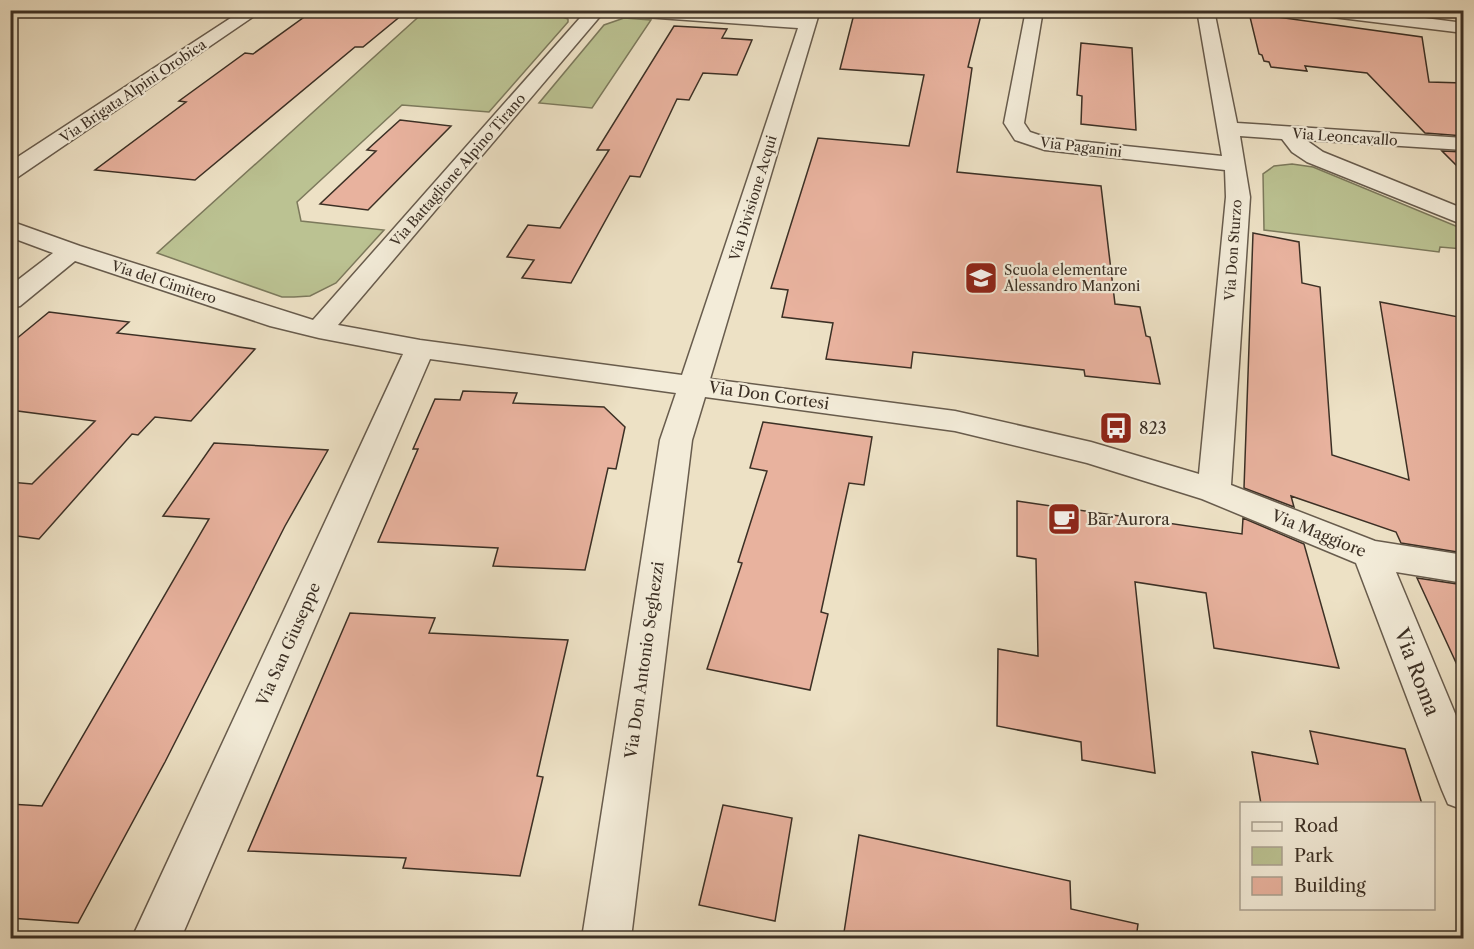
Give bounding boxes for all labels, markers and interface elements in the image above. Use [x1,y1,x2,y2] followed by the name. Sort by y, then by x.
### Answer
[55,35,210,147] street label: Via Brigata Alpini Orobica
[386,90,529,251] street label: Via Battaglione Alpino Tirano
[1291,124,1398,150] street label: Via Leoncavallo
[725,133,781,264] street label: Via Divisione Acqui
[1038,133,1123,161] street label: Via Paganini
[1220,199,1246,302] street label: Via Don Sturzo
[108,256,219,307] street label: Via del Cimitero
[963,260,999,296] school or university icon: Scuola elementare Alessandro Manzoni
[1003,261,1140,295] place label: Scuola elementare Alessandro Manzoni
[707,377,831,413] street label: Via Don Cortesi
[1098,410,1134,446] bus stop icon: 823
[1139,418,1167,438] place label: 823
[1046,501,1082,537] cafe icon: Bar Aurora
[1268,505,1369,561] street label: Via Maggiore
[1087,509,1170,529] place label: Bar Aurora
[620,560,668,761] street label: Via Don Antonio Seghezzi
[251,579,324,710] street label: Via San Giuseppe
[1389,624,1445,720] street label: Via Roma
[1240,802,1435,910] legend
[1294,815,1339,837] text: Road
[1294,845,1335,867] text: Park
[1294,875,1366,897] text: Building

